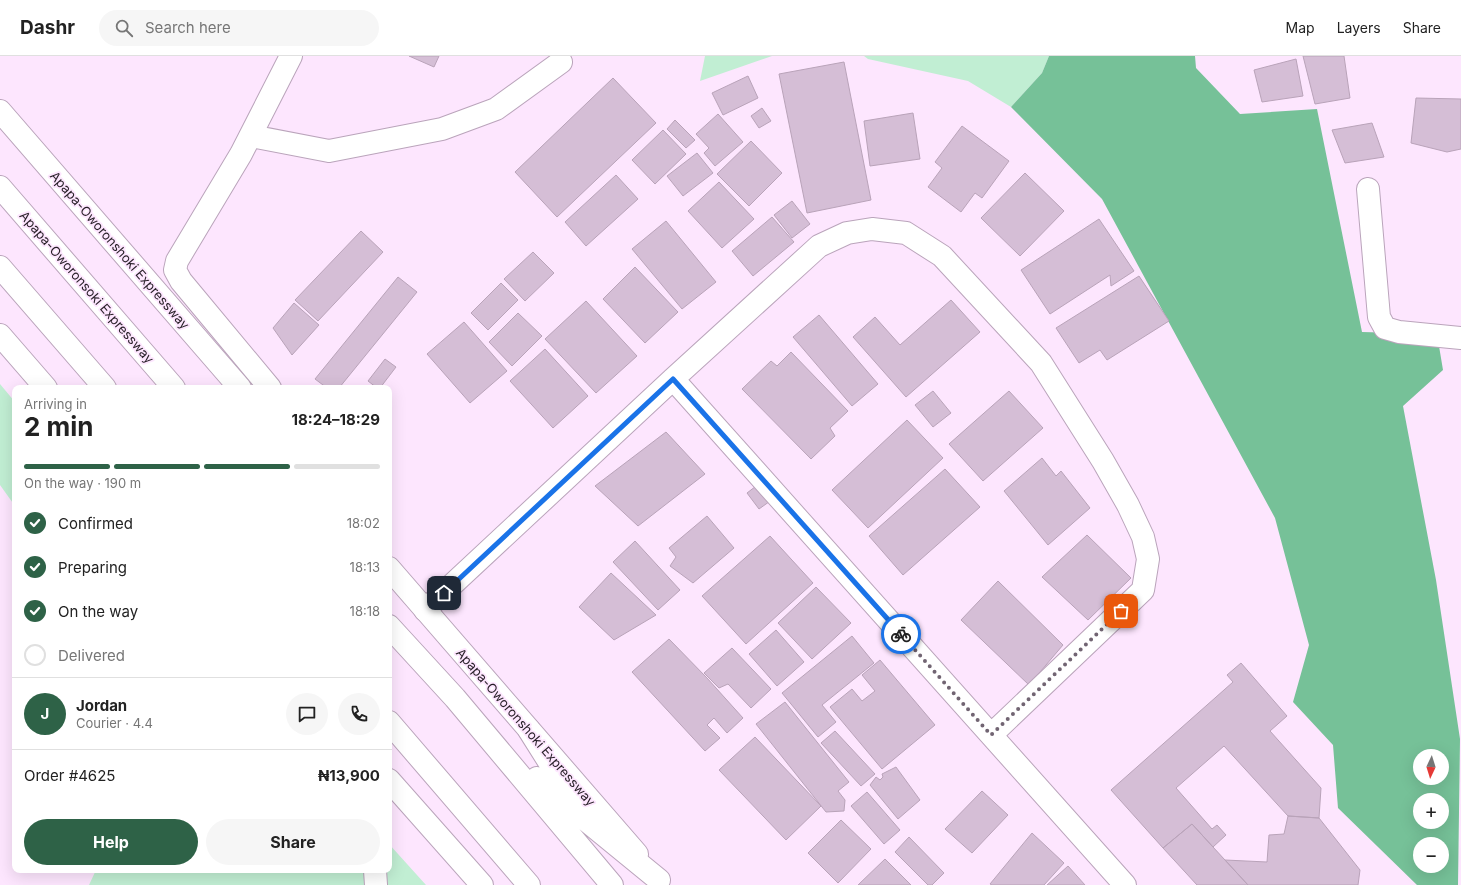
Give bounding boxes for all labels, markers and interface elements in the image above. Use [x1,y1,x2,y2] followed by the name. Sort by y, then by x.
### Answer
[99,10,379,46] search box
[20,16,75,39] text: Dashr
[113,17,135,39] icon: search
[145,18,231,37] text: Search here
[1286,19,1315,36] text: Map
[1337,19,1381,36] text: Layers
[1403,19,1441,36] text: Share
[47,168,193,332] street label: Apapa-Oworonshoki Expressway
[16,208,158,366] street label: Apapa-Oworonsoki Expressway
[24,396,87,412] text: Arriving in
[291,410,380,429] text: 18:24–18:29
[24,411,94,442] text: 2 min
[24,475,141,491] text: On the way · 190 m
[24,512,46,534] icon: check
[58,514,133,533] text: Confirmed
[347,515,380,531] text: 18:02
[24,556,46,578] icon: check
[58,558,127,577] text: Preparing
[350,559,380,575] text: 18:13
[427,576,461,610] pin
[433,582,455,604] icon: home
[1104,594,1138,628] pin
[24,600,46,622] icon: check
[1110,600,1132,622] icon: bag
[58,602,138,621] text: On the way
[350,603,380,619] text: 18:18
[881,614,921,654] courier
[890,623,912,645] icon: bike
[453,645,599,809] street label: Apapa-Oworonshoki Expressway
[58,646,125,665] text: Delivered
[286,693,328,735] button: chat
[338,693,380,735] button: phone
[76,696,127,715] text: Jordan
[41,704,49,723] text: J
[76,715,153,731] text: Courier · 4.4
[1413,749,1449,785] north arrow
[1413,749,1449,873] map controls
[24,766,115,785] text: Order #4625
[318,766,380,785] text: ₦13,900
[1413,793,1449,829] button: +
[24,819,198,865] button: Help
[206,819,380,865] button: Share
[1413,837,1449,873] button: −

